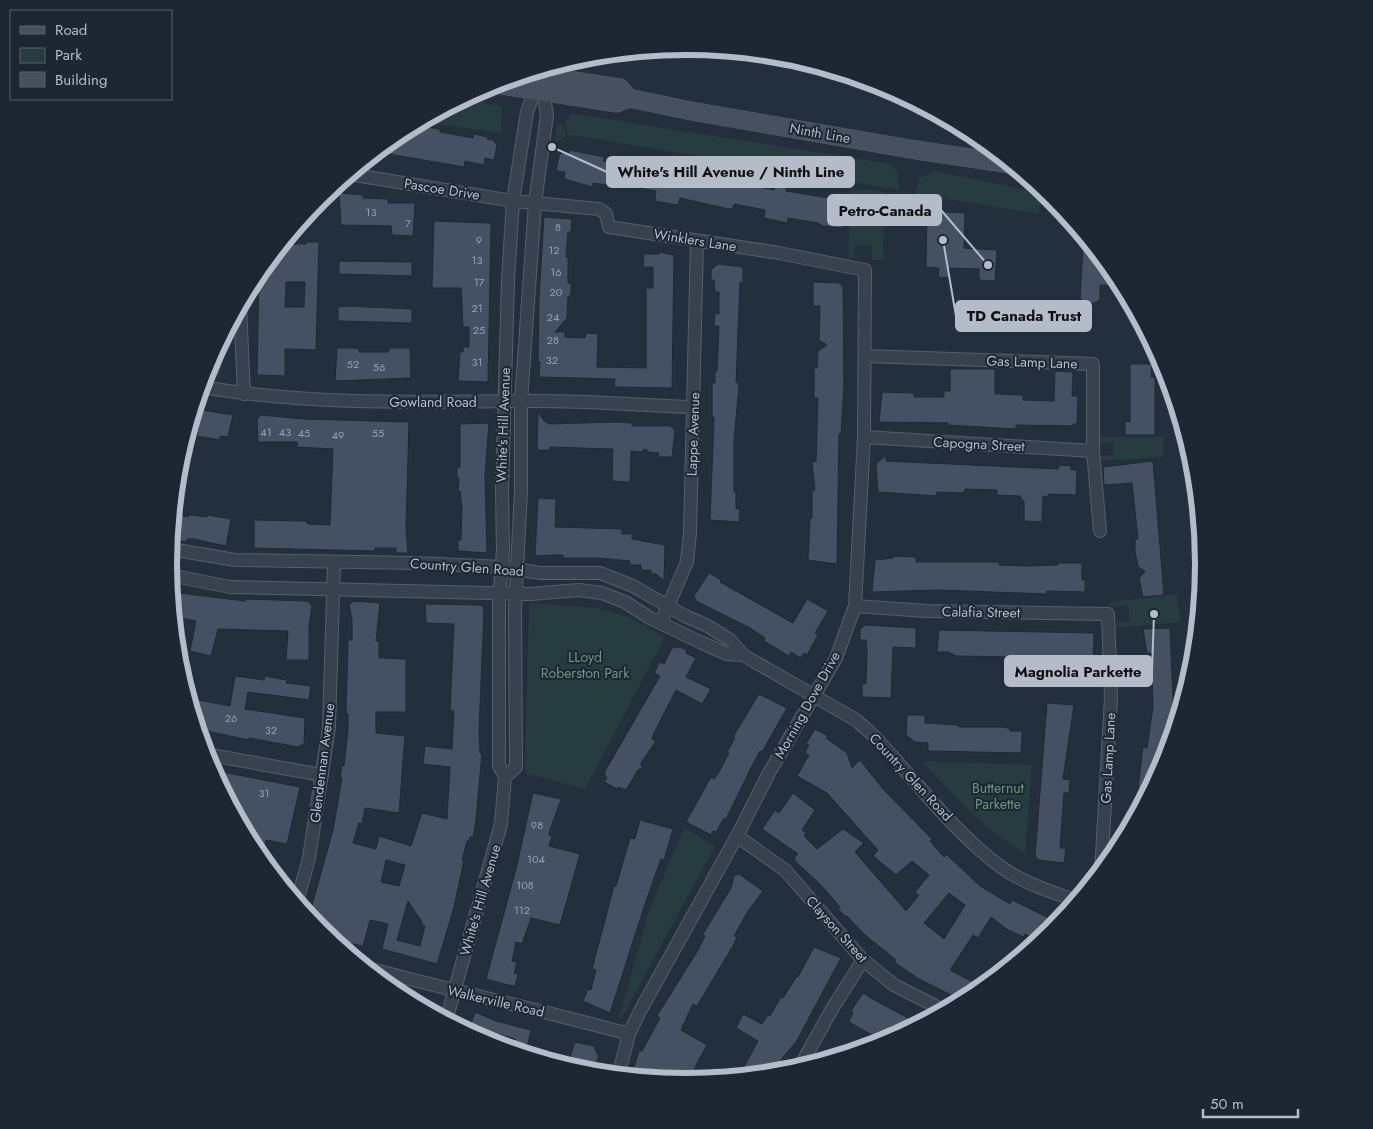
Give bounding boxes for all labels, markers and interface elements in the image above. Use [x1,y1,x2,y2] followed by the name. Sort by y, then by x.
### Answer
[10,10,172,100] legend
[55,19,87,41] text: Road
[55,44,82,66] text: Park
[55,69,107,91] text: Building
[788,118,852,148] street label: Ninth Line
[607,157,854,187] callout: White's Hill Avenue / Ninth Line
[618,161,845,183] text: White's Hill Avenue / Ninth Line
[403,173,481,205] street label: Pascoe Drive
[828,195,941,225] callout: Petro-Canada
[838,200,932,222] text: Petro-Canada
[366,204,376,220] house number: 13
[405,215,411,231] house number: 7
[555,219,561,235] house number: 8
[652,224,738,256] street label: Winklers Lane
[476,232,482,248] house number: 9
[548,242,560,258] house number: 12
[472,252,482,268] house number: 13
[550,264,562,280] house number: 16
[474,274,485,290] house number: 17
[550,284,563,300] house number: 20
[471,300,483,316] house number: 21
[956,301,1091,331] callout: TD Canada Trust
[967,305,1082,327] text: TD Canada Trust
[547,309,560,325] house number: 24
[473,322,485,338] house number: 25
[547,332,559,348] house number: 28
[986,350,1078,374] street label: Gas Lamp Lane
[546,352,558,368] house number: 32
[472,354,482,370] house number: 31
[347,356,359,372] house number: 52
[373,359,385,375] house number: 56
[491,367,515,483] street label: White's Hill Avenue
[389,392,477,412] street label: Gowland Road
[682,392,704,476] street label: Lappe Avenue
[260,424,272,440] house number: 41
[279,424,291,440] house number: 43
[298,425,310,441] house number: 45
[372,425,384,441] house number: 55
[332,427,344,443] house number: 49
[933,432,1026,456] street label: Capogna Street
[409,553,525,581] street label: Country Glen Road
[942,601,1021,623] street label: Calafia Street
[541,647,630,683] park label: LLoyd Roberston Park
[769,648,845,762] street label: Morning Dove Drive
[1005,656,1152,686] callout: Magnolia Parkette
[1014,661,1142,683] text: Magnolia Parkette
[305,702,339,824] street label: Glendennan Avenue
[225,710,237,726] house number: 26
[1096,712,1120,804] street label: Gas Lamp Lane
[265,722,277,738] house number: 32
[865,729,957,825] street label: Country Glen Road
[972,778,1025,814] park label: Butternut Parkette
[259,785,269,801] house number: 31
[531,817,543,833] house number: 98
[454,842,506,958] street label: White's Hill Avenue
[527,851,546,867] house number: 104
[516,877,534,893] house number: 108
[802,891,873,967] street label: Clayson Street
[514,902,530,918] house number: 112
[446,980,546,1022] street label: Walkerville Road
[1203,1086,1298,1118] scale bar
[1210,1093,1244,1115] text: 50 m

